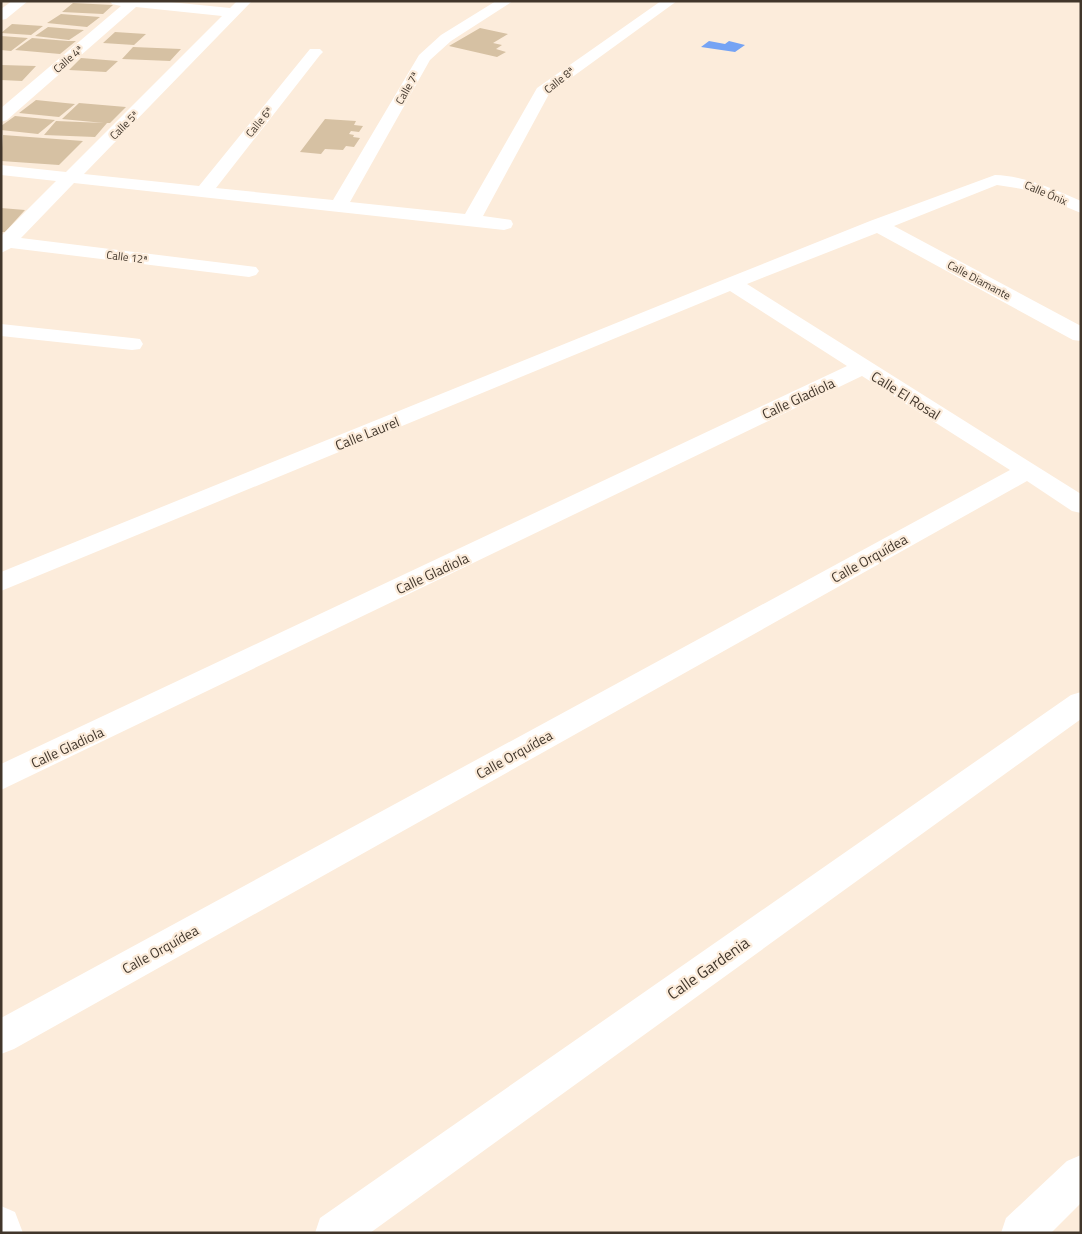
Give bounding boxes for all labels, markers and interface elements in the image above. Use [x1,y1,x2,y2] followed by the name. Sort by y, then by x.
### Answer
[50,41,86,77] street label: Calle 4ª
[540,63,578,97] street label: Calle 8ª
[391,69,423,107] street label: Calle 7ª
[242,103,276,141] street label: Calle 6ª
[106,107,142,143] street label: Calle 5ª
[1022,177,1070,209] street label: Calle Ónix
[106,247,148,267] street label: Calle 12ª
[945,257,1014,304] street label: Calle Diamante
[867,365,945,425] street label: Calle El Rosal
[758,372,838,424] street label: Calle Gladiola
[332,411,402,455] street label: Calle Laurel
[827,528,911,588] street label: Calle Orquídea
[392,547,472,599] street label: Calle Gladiola
[27,721,107,773] street label: Calle Gladiola
[472,724,556,784] street label: Calle Orquídea
[118,919,202,979] street label: Calle Orquídea
[662,931,754,1005] street label: Calle Gardenia

